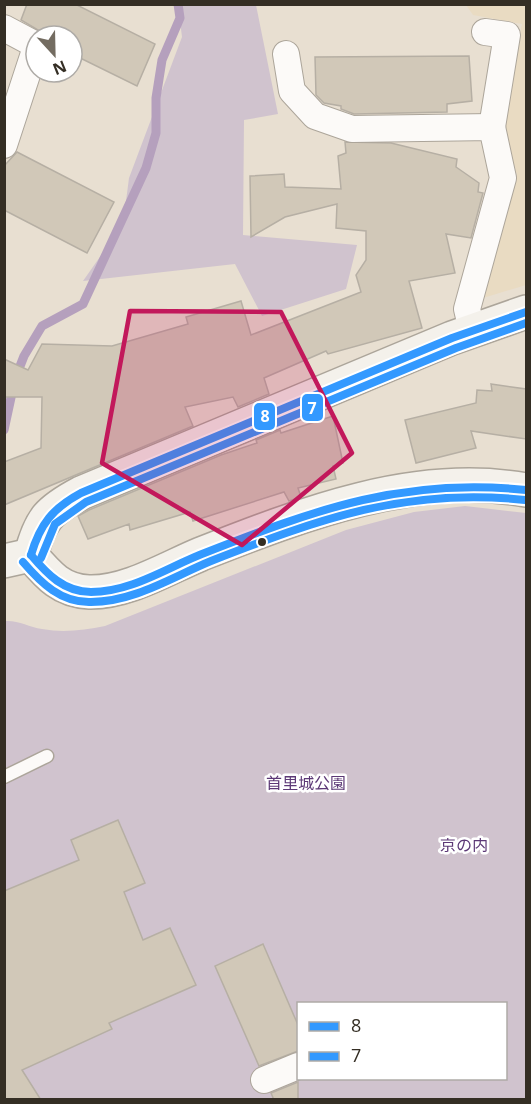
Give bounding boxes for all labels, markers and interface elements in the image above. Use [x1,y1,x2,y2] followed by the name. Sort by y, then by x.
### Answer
[24,24,84,84] north arrow
[49,55,70,81] text: N
[301,393,324,422] line badge: 7
[307,397,317,419] text: 7
[253,402,276,431] line badge: 8
[260,405,270,427] text: 8
[256,536,268,548] unlabelled marker
[266,772,346,794] park label: 首里城公園
[440,834,488,856] park label: 京の内
[297,1002,507,1080] legend
[351,1013,361,1037] text: 8
[351,1043,361,1067] text: 7

